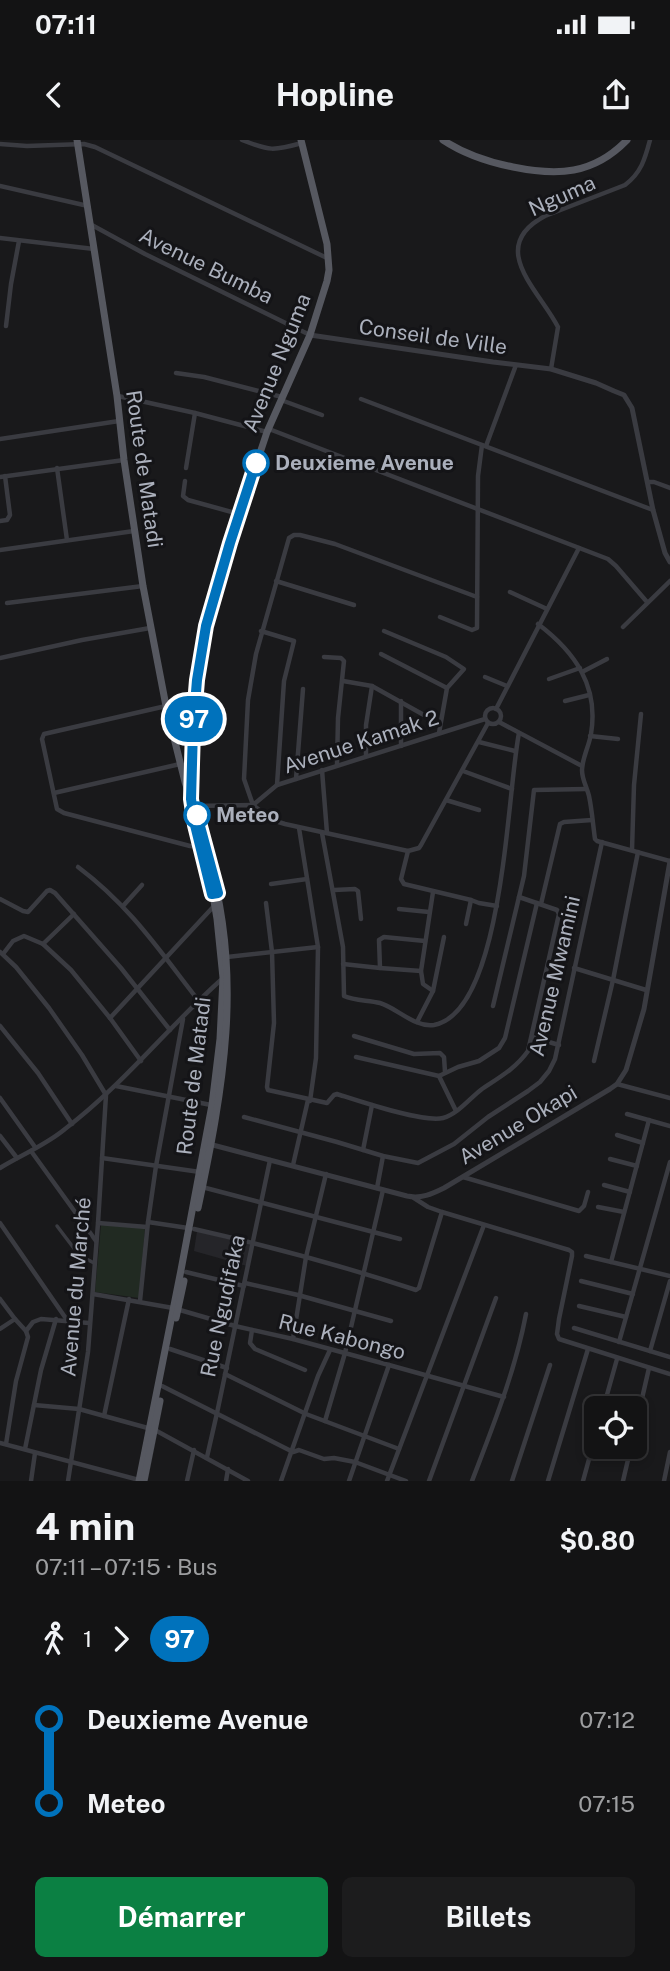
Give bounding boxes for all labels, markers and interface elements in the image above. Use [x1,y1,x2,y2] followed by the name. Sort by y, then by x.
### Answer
[35,9,97,40] text: 07:11
[35,76,73,114] icon: back
[276,76,394,113] text: Hopline
[597,76,635,114] icon: share
[524,170,599,221] street label: Nguma
[135,222,277,309] street label: Avenue Bumba
[237,290,316,436] street label: Avenue Nguma
[357,314,509,359] street label: Conseil de Ville
[121,388,168,549] street label: Route de Matadi
[243,450,269,476] marker: Deuxieme Avenue
[275,450,454,475] place label: Deuxieme Avenue
[162,696,226,742] line badge: 97
[179,705,209,733] text: 97
[280,705,442,778] street label: Avenue Kamak 2
[184,802,210,828] marker: Meteo
[216,802,279,827] place label: Meteo
[524,893,585,1059] street label: Avenue Mwamini
[171,996,216,1156] street label: Route de Matadi
[454,1080,581,1170] street label: Avenue Okapi
[55,1196,96,1378] street label: Avenue du Marché
[195,1233,250,1379] street label: Rue Ngudifaka
[276,1309,408,1364] street label: Rue Kabongo
[584,1396,647,1459] map controls
[584,1396,647,1459] button: locate
[35,1504,135,1549] text: 4 min
[559,1525,635,1556] text: $0.80
[35,1553,217,1580] text: 07:11 – 07:15 · Bus
[35,1620,73,1658] icon: walk
[102,1620,140,1658] icon: forward
[83,1625,92,1652] text: 1
[164,1625,195,1653] text: 97
[87,1704,308,1735] text: Deuxieme Avenue
[579,1706,635,1733] text: 07:12
[87,1788,165,1819] text: Meteo
[578,1790,635,1817] text: 07:15
[35,1877,328,1957] button: Démarrer
[342,1877,635,1957] button: Billets

